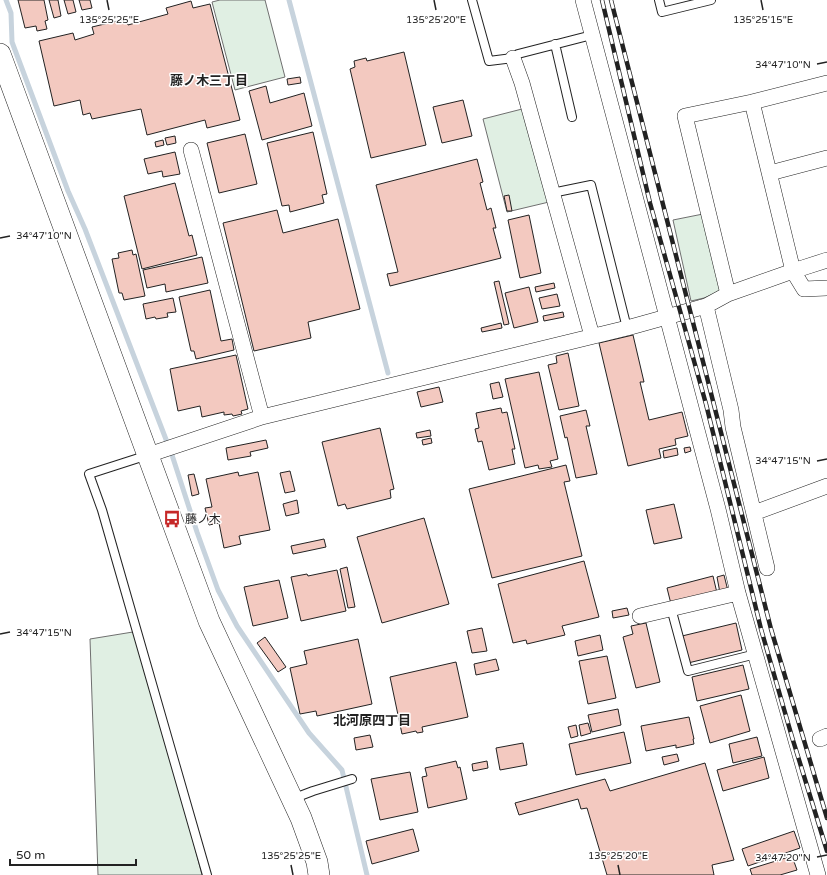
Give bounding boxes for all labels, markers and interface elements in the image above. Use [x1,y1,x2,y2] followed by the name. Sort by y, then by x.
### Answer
[79,14,139,26] text: 135°25'25"E
[406,14,466,26] text: 135°25'20"E
[733,14,793,26] text: 135°25'15"E
[755,59,811,71] text: 34°47'10"N
[170,73,248,89] district label: 藤ノ木三丁目
[16,230,72,242] text: 34°47'10"N
[755,455,811,467] text: 34°47'15"N
[162,509,182,529] bus stop icon: 藤ノ木
[185,512,221,526] place label: 藤ノ木
[16,627,72,639] text: 34°47'15"N
[333,713,411,729] district label: 北河原四丁目
[10,841,136,867] scale bar
[16,848,45,862] text: 50 m
[261,850,321,862] text: 135°25'25"E
[588,850,648,862] text: 135°25'20"E
[755,852,811,864] text: 34°47'20"N

